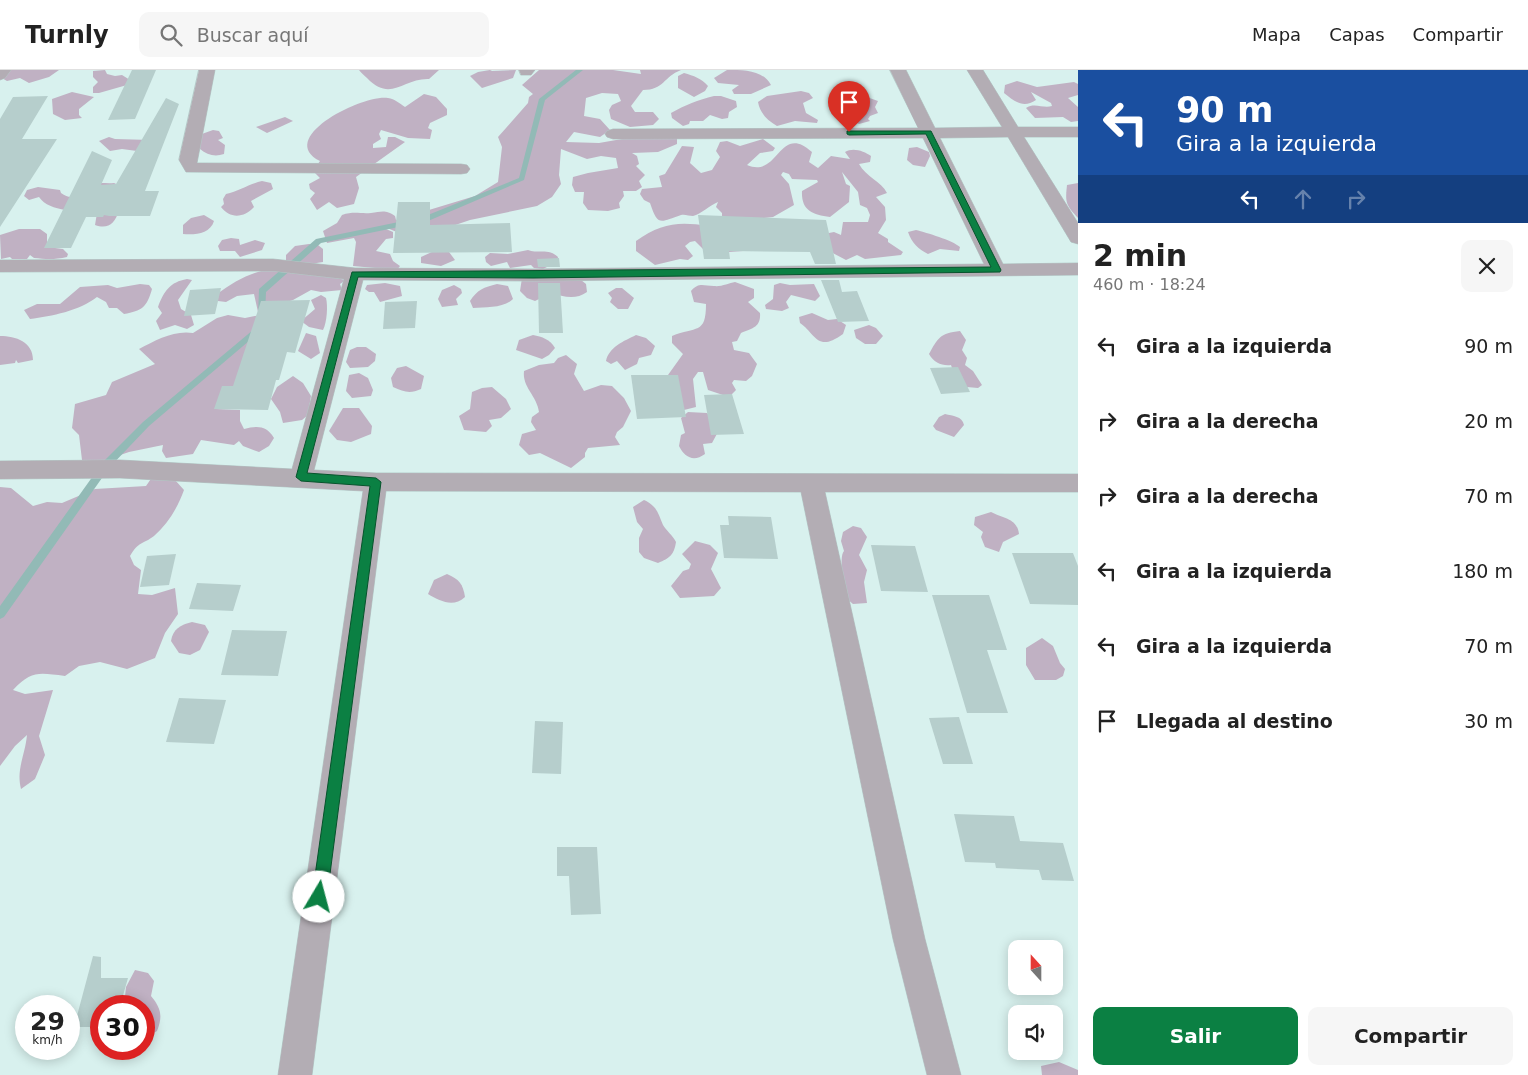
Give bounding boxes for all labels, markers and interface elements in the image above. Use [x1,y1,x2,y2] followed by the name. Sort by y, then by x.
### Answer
[139,12,489,57] search box
[25,21,109,49] text: Turnly
[157,21,185,49] icon: search
[197,24,309,46] text: Buscar aquí
[1252,24,1301,45] text: Mapa
[1329,24,1385,45] text: Capas
[1413,24,1503,45] text: Compartir
[828,81,870,132] pin
[835,88,863,116] icon: arrive
[1093,90,1158,155] icon: left
[1176,90,1273,130] text: 90 m
[1176,131,1377,156] text: Gira a la izquierda
[1236,185,1264,213] icon: left
[1289,185,1317,213] icon: ahead
[1342,185,1370,213] icon: right
[1093,238,1187,273] text: 2 min
[1461,240,1513,292] button: close
[1093,275,1206,294] text: 460 m · 18:24
[1093,332,1121,360] icon: left
[1136,335,1332,357] text: Gira a la izquierda
[1464,335,1513,357] text: 90 m
[1093,407,1121,435] icon: right
[1136,410,1319,432] text: Gira a la derecha
[1464,410,1513,432] text: 20 m
[1093,482,1121,510] icon: right
[1136,485,1319,507] text: Gira a la derecha
[1464,485,1513,507] text: 70 m
[1093,557,1121,585] icon: left
[1136,560,1332,582] text: Gira a la izquierda
[1452,560,1513,582] text: 180 m
[1093,632,1121,660] icon: left
[1136,635,1332,657] text: Gira a la izquierda
[1464,635,1513,657] text: 70 m
[1093,707,1121,735] icon: arrive
[1136,710,1333,732] text: Llegada al destino
[1464,710,1513,732] text: 30 m
[292,870,344,922] position arrow
[1008,940,1062,995] north arrow
[1008,940,1063,1060] map controls
[90,995,155,1060] speed limit sign: 30
[1008,1005,1063,1060] button: sound
[30,1007,65,1036] text: 29
[1093,1007,1298,1065] button: Salir
[1308,1007,1513,1065] button: Compartir
[32,1033,63,1047] text: km/h

